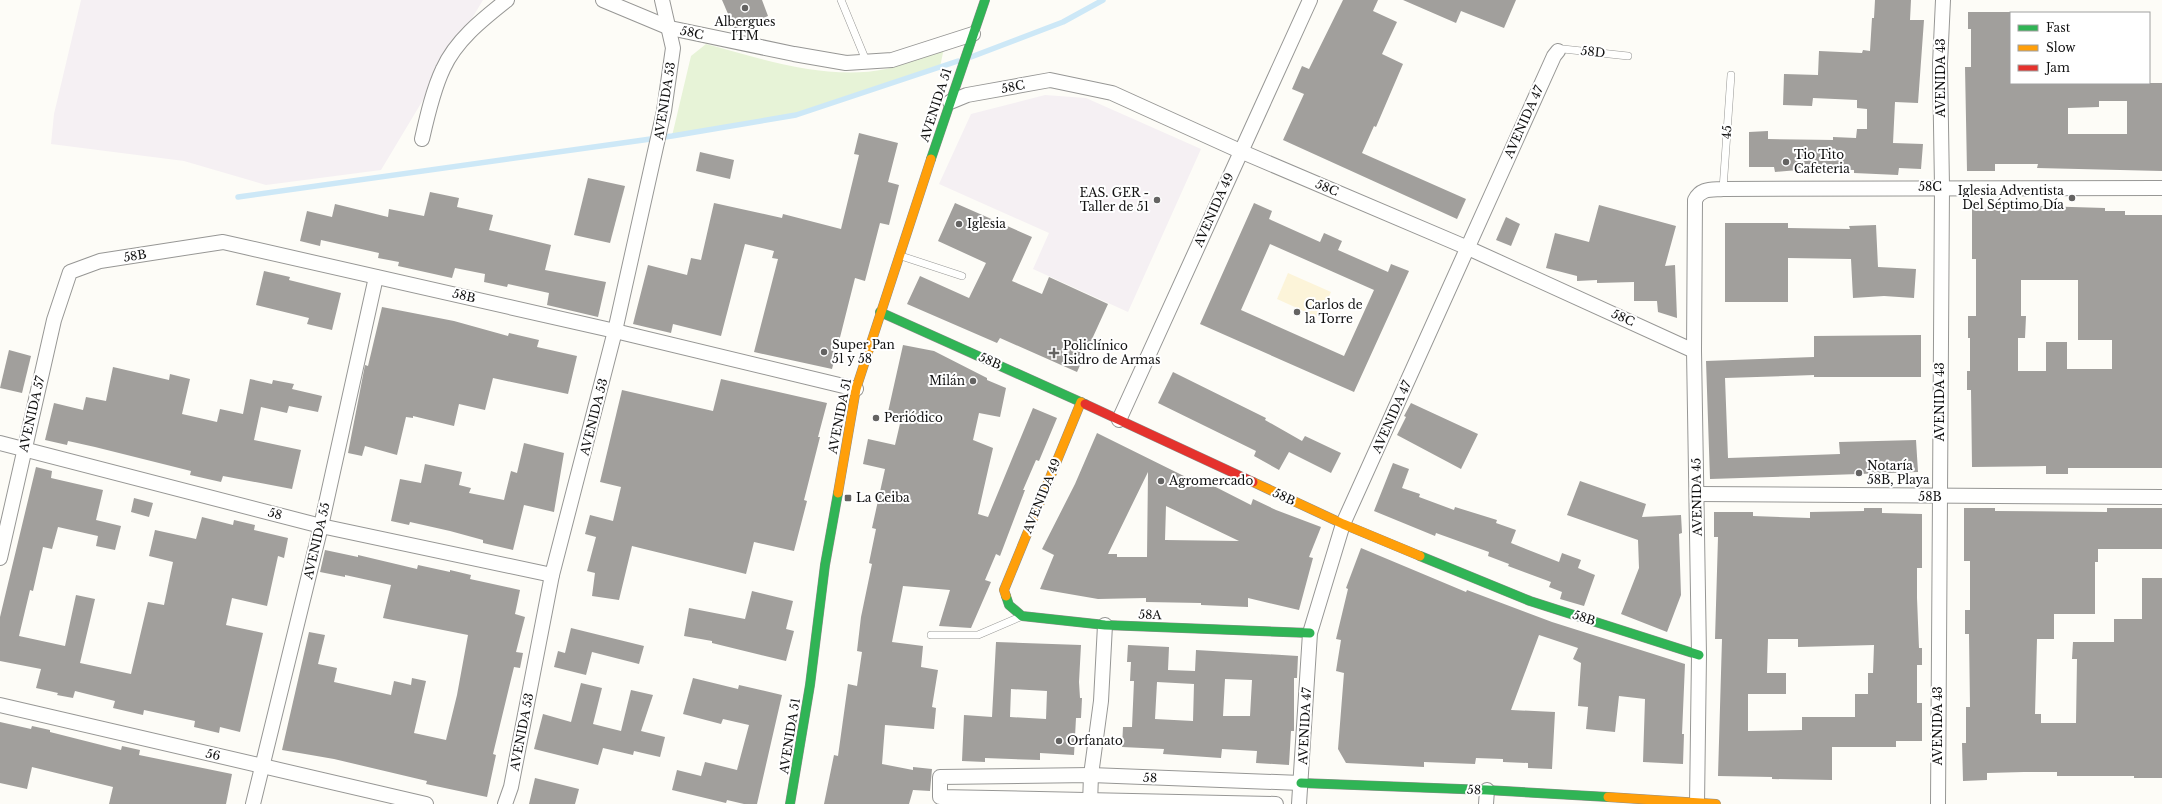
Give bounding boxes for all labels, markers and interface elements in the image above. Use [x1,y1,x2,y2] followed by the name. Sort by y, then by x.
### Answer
[740,3,750,13] marker: Albergues ITM
[2010,12,2150,84] legend
[713,14,776,43] place label: Albergues ITM
[2046,20,2071,35] text: Fast
[679,23,705,42] street label: 58C
[1933,38,1948,119] street label: AVENIDA 43
[2046,40,2076,55] text: Slow
[1580,43,1606,60] street label: 58D
[2044,60,2070,75] text: Jam
[651,61,678,142] street label: AVENIDA 53
[916,66,955,145] street label: AVENIDA 51
[1000,77,1026,96] street label: 58C
[1500,82,1547,161] street label: AVENIDA 47
[1719,124,1734,139] street label: 45
[1794,147,1850,176] place label: Tio Tito Cafeteria
[1781,157,1791,167] marker: Tio Tito Cafeteria
[1190,170,1237,250] street label: AVENIDA 49
[1313,176,1341,199] street label: 58C
[1918,179,1942,194] street label: 58C
[1958,183,2064,212] place label: Iglesia Adventista Del Séptimo Día
[1079,185,1149,214] place label: EAS. GER - Taller de 51
[2067,193,2077,203] marker: Iglesia Adventista Del Séptimo Día
[1152,195,1162,205] marker: EAS. GER - Taller de 51
[967,216,1006,231] place label: Iglesia
[954,219,964,229] marker: Iglesia
[122,246,148,265] street label: 58B
[451,286,477,305] street label: 58B
[1305,297,1363,326] place label: Carlos de la Torre
[1609,306,1637,329] street label: 58C
[1292,307,1302,317] marker: Carlos de la Torre
[832,337,895,366] place label: Super Pan 51 y 58
[1063,338,1160,367] place label: Policlínico Isidro de Armas
[819,347,829,357] marker: Super Pan 51 y 58
[1048,347,1060,359] marker: Policlínico Isidro de Armas
[977,349,1004,372] street label: 58B
[1932,362,1947,443] street label: AVENIDA 43
[15,373,48,454] street label: AVENIDA 57
[929,373,965,388] place label: Milán
[968,376,978,386] marker: Milán
[576,377,610,458] street label: AVENIDA 53
[825,377,854,456] street label: AVENIDA 51
[1368,377,1415,456] street label: AVENIDA 47
[884,410,943,425] place label: Periódico
[871,413,881,423] marker: Periódico
[1019,456,1063,536] street label: AVENIDA 49
[1688,457,1705,537] street label: AVENIDA 45
[1867,458,1930,487] place label: Notaría 58B, Playa
[1854,468,1864,478] marker: Notaría 58B, Playa
[1168,473,1253,488] place label: Agromercado
[1156,476,1166,486] marker: Agromercado
[1270,485,1298,508] street label: 58B
[1918,489,1942,504] street label: 58B
[856,490,910,505] place label: La Ceiba
[843,493,853,503] marker: La Ceiba
[300,501,333,582] street label: AVENIDA 55
[266,504,284,523] street label: 58
[1138,607,1163,622] street label: 58A
[1571,607,1598,628] street label: 58B
[1295,686,1314,766] street label: AVENIDA 47
[1930,686,1945,767] street label: AVENIDA 43
[506,692,536,773] street label: AVENIDA 53
[776,697,803,776] street label: AVENIDA 51
[1067,733,1123,748] place label: Orfanato
[1054,736,1064,746] marker: Orfanato
[204,746,222,764] street label: 56
[1143,770,1157,785] street label: 58
[1467,782,1481,797] street label: 58

